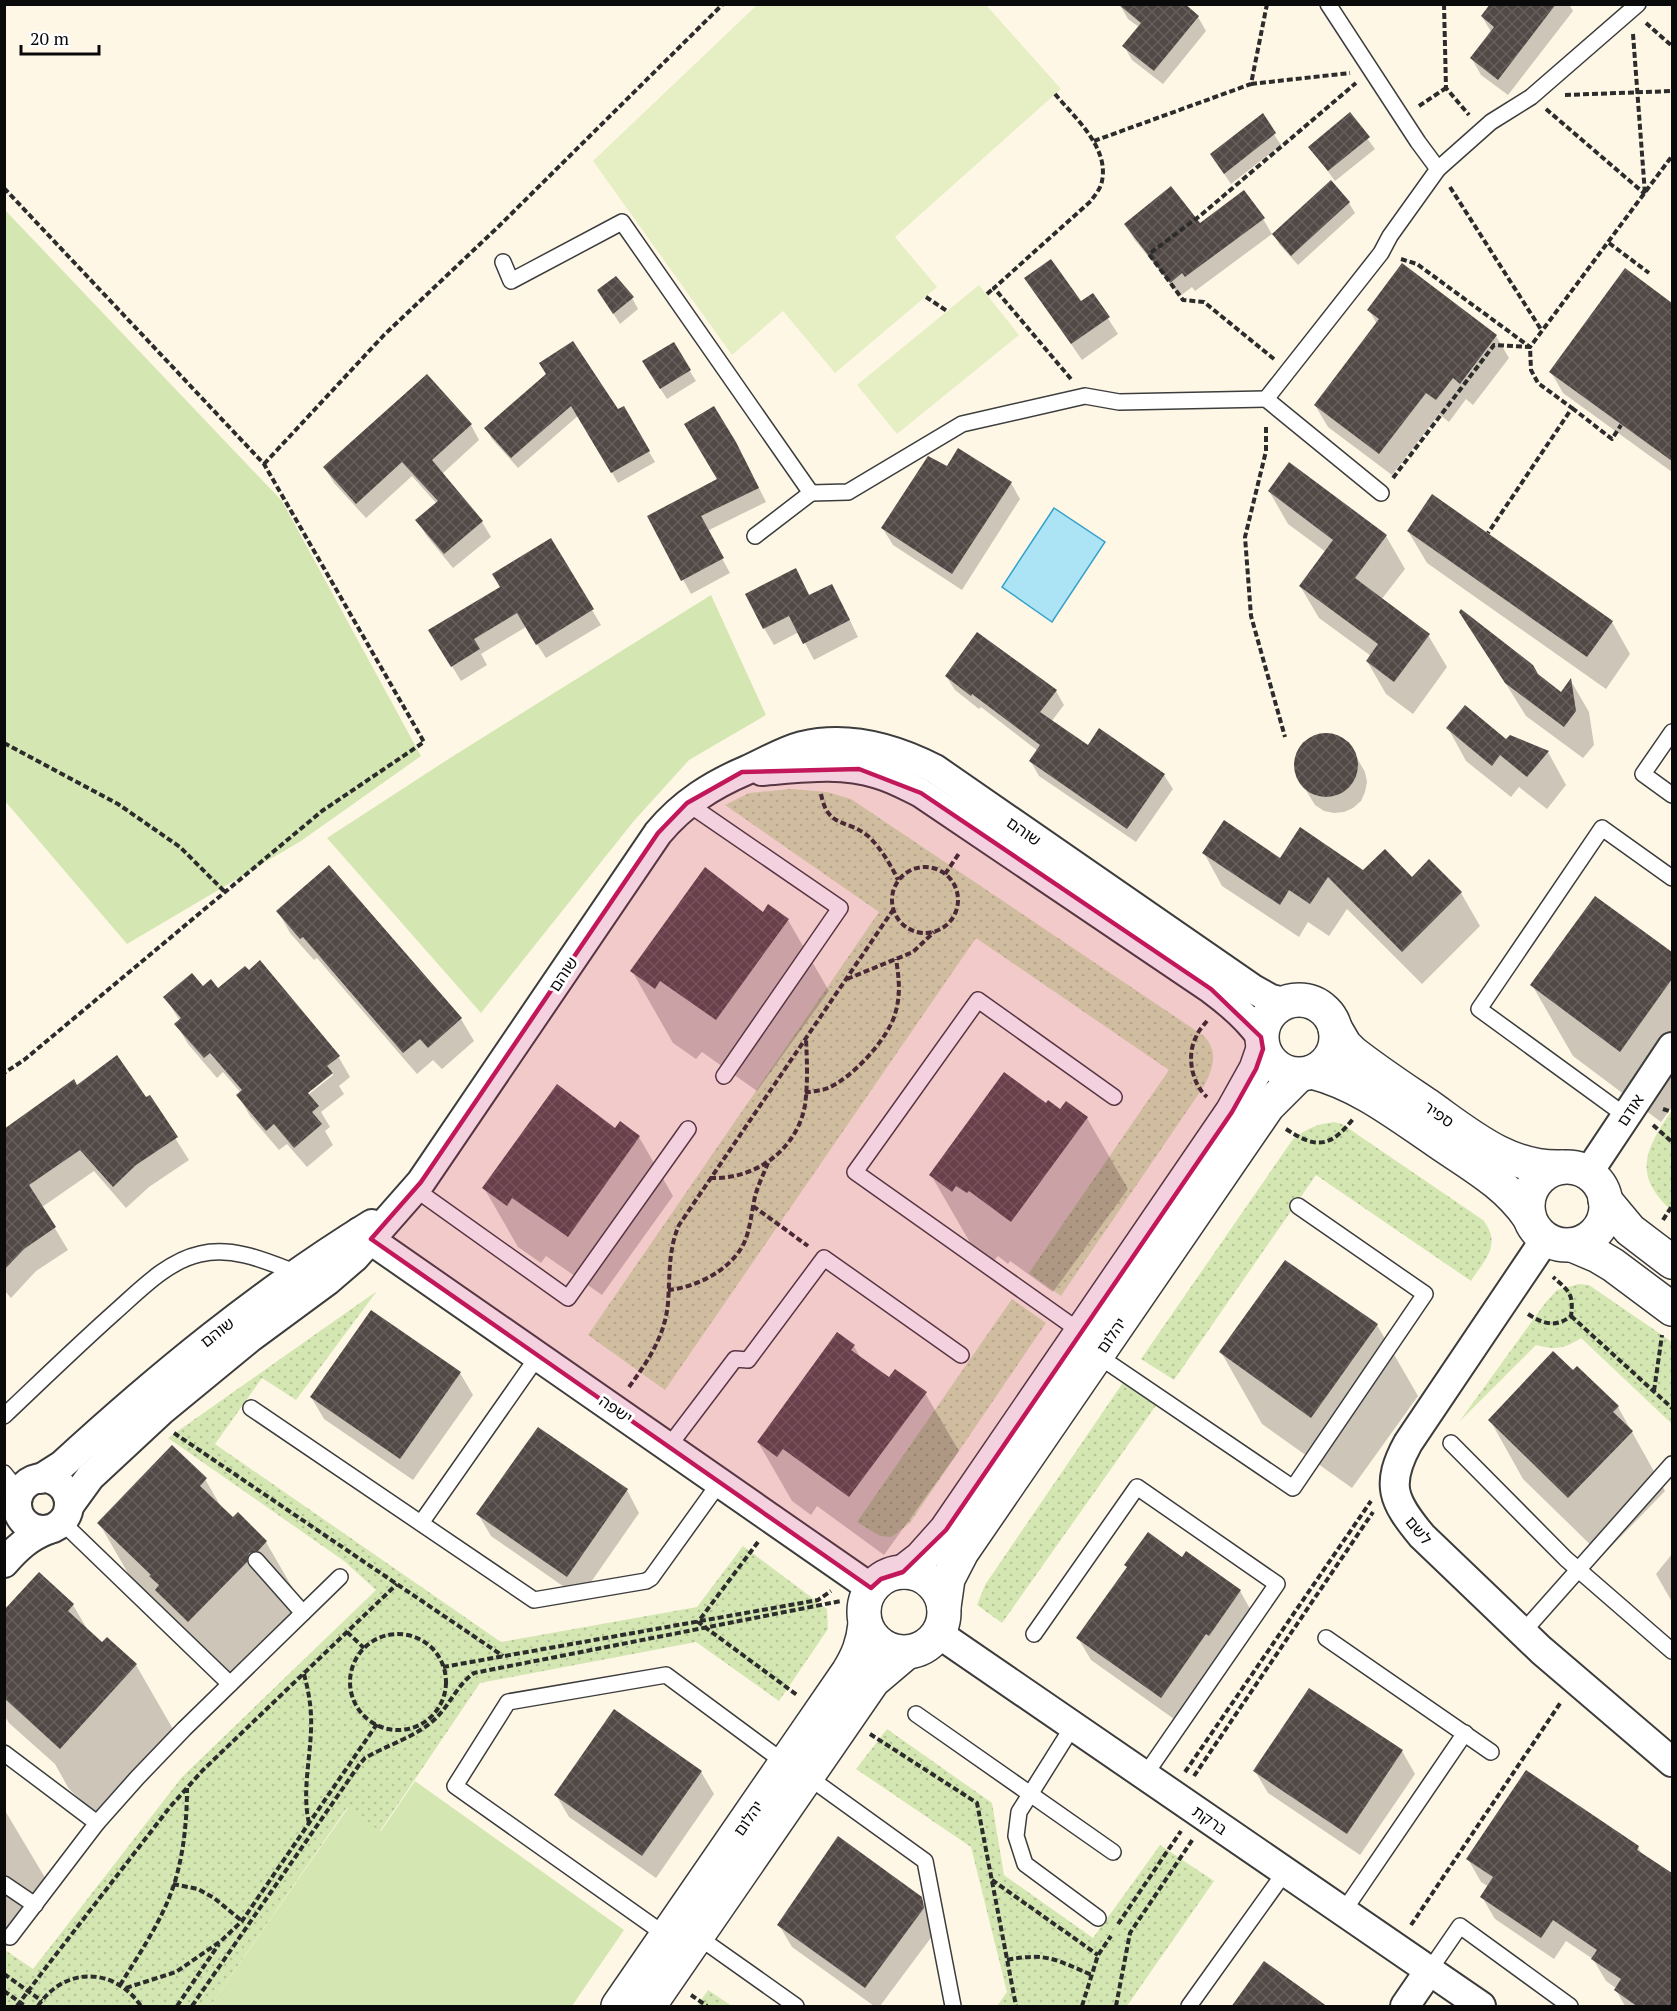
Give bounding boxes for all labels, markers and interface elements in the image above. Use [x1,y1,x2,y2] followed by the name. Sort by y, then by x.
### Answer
[21,18,99,56] scale bar
[30,26,70,50] text: 20 m
[1002,811,1046,851] street label: שוהם
[543,952,583,996] street label: שוהם
[1611,1090,1649,1130] street label: אודם
[1419,1096,1459,1132] street label: ספיר
[195,1312,239,1352] street label: שוהם
[1091,1313,1131,1357] street label: יהלום
[595,1390,637,1428] street label: ישפה
[1401,1511,1437,1549] street label: לשם
[728,1796,768,1840] street label: יהלום
[1188,1800,1232,1840] street label: ברקת

